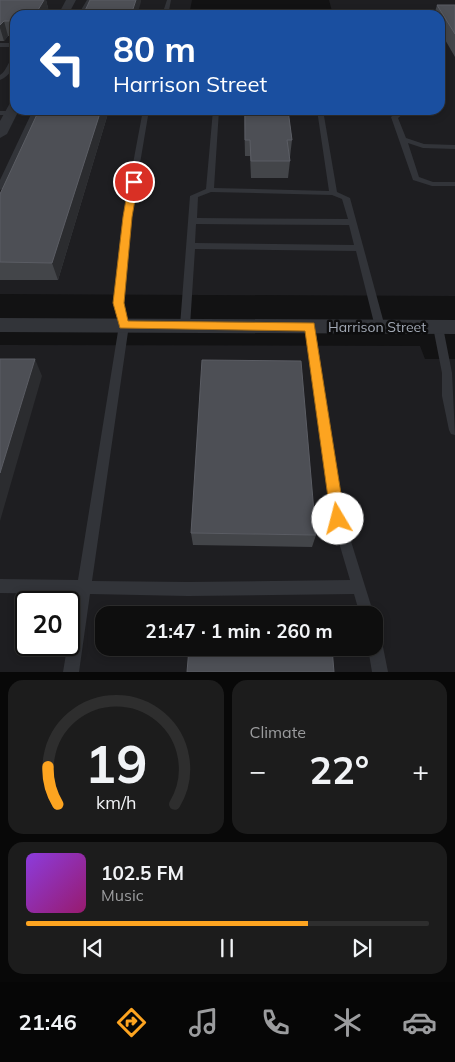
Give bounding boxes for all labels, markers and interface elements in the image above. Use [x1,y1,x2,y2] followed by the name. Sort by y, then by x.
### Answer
[113,27,196,71] text: 80 m
[30,30,95,95] icon: left
[113,70,267,98] text: Harrison Street
[113,161,155,203] pin
[120,168,148,196] icon: arrive
[328,318,426,336] street label: Harrison Street
[311,492,363,544] position arrow
[15,591,80,656] speed limit sign: 20
[145,619,333,643] text: 21:47 · 1 min · 260 m
[250,722,306,742] text: Climate
[85,731,147,796] text: 19
[309,746,369,794] text: 22°
[250,753,266,788] text: −
[412,753,429,788] text: +
[96,791,136,813] text: km/h
[101,861,184,885] text: 102.5 FM
[101,885,144,905] text: Music
[79,934,107,962] icon: previous
[213,934,241,962] icon: pause
[348,934,376,962] icon: next
[114,1005,149,1040] icon: directions
[186,1005,221,1040] icon: music
[258,1005,293,1040] icon: phone
[330,1005,365,1040] icon: climate
[402,1005,437,1040] icon: car
[18,1008,77,1036] text: 21:46

